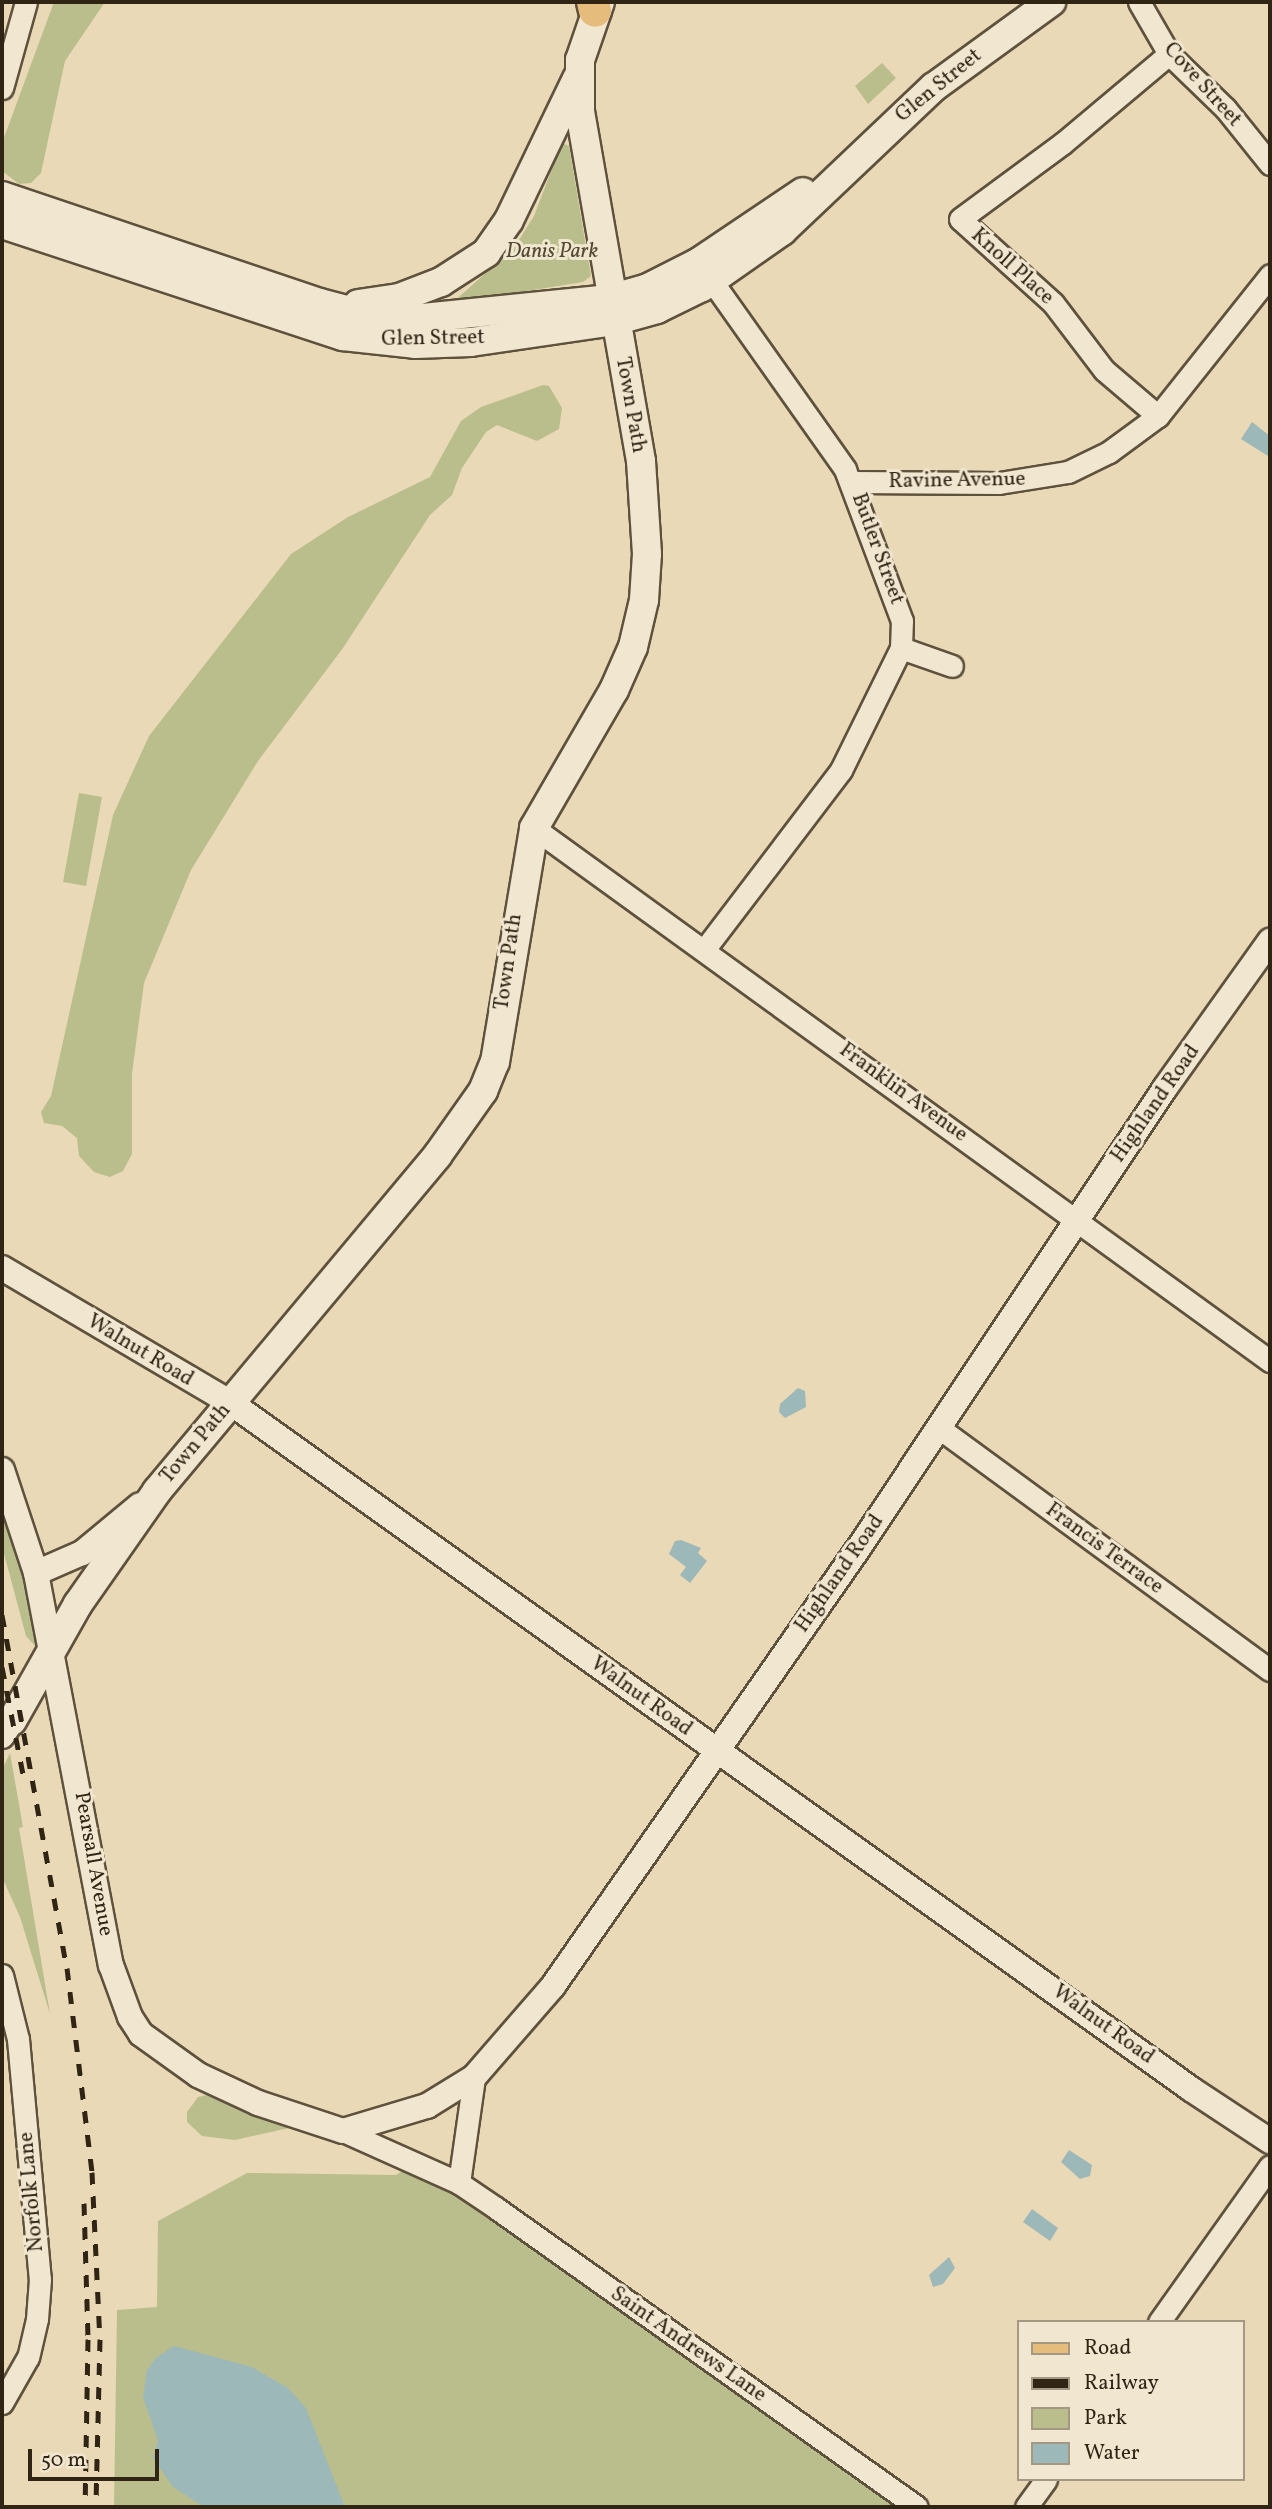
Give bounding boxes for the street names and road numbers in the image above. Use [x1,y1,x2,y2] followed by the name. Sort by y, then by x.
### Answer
[1158,38,1246,132] street label: Cove Street
[891,44,987,128] street label: Glen Street
[965,223,1059,311] street label: Knoll Place
[381,325,485,353] street label: Glen Street
[609,355,651,455] street label: Town Path
[888,467,1026,495] street label: Ravine Avenue
[845,490,909,608] street label: Butler Street
[490,912,528,1012] street label: Town Path
[834,1038,972,1148] street label: Franklin Avenue
[1106,1040,1206,1168] street label: Highland Road
[82,1309,198,1393] street label: Walnut Road
[155,1399,237,1489] street label: Town Path
[1040,1498,1168,1600] street label: Francis Terrace
[790,1510,890,1638] street label: Highland Road
[585,1652,697,1742] street label: Walnut Road
[68,1790,118,1938] street label: Pearsall Avenue
[1047,1980,1159,2070] street label: Walnut Road
[14,2131,50,2253] street label: Norfolk Lane
[605,2282,771,2408] street label: Saint Andrews Lane

